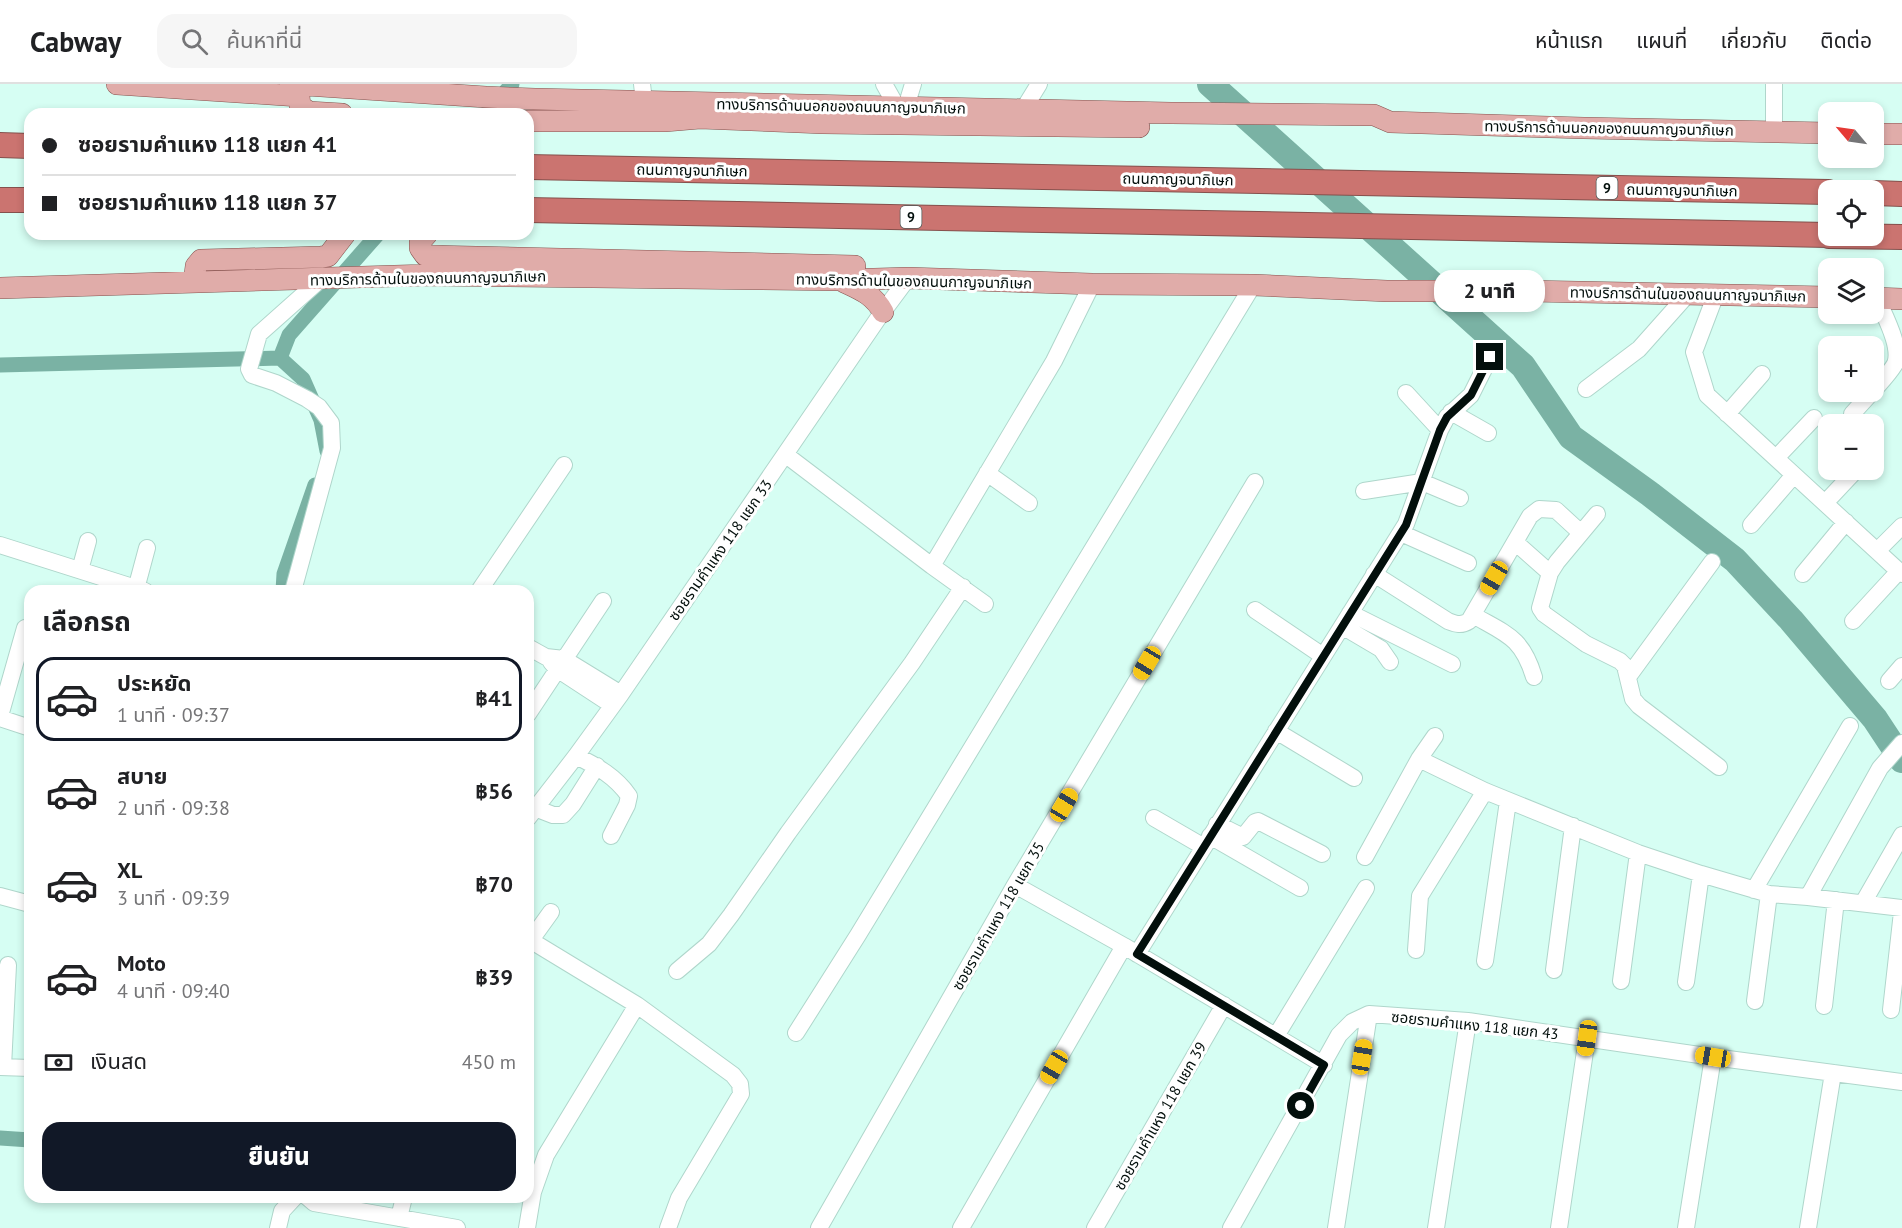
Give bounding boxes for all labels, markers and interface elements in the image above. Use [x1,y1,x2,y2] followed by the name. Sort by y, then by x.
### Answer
[157,14,577,68] search box
[30,23,121,60] text: Cabway
[178,25,211,58] icon: search
[226,26,302,54] text: ค้นหาที่นี่
[1535,27,1603,54] text: หน้าแรก
[1636,27,1687,54] text: แผนที่
[1720,27,1787,54] text: เกี่ยวกับ
[1820,27,1872,54] text: ติดต่อ
[716,94,966,118] street label: ทางบริการด้านนอกของถนนกาญจนาภิเษก
[1818,102,1884,168] north arrow
[1818,102,1884,480] map controls
[1484,116,1734,140] street label: ทางบริการด้านนอกของถนนกาญจนาภิเษก
[78,130,338,158] text: ซอยรามคำแหง 118 แยก 41
[636,160,748,180] street label: ถนนกาญจนาภิเษก
[1122,169,1234,189] street label: ถนนกาญจนาภิเษก
[1596,177,1618,199] road number: 9
[1626,180,1738,200] street label: ถนนกาญจนาภิเษก
[1818,180,1884,246] button: locate
[78,188,338,216] text: ซอยรามคำแหง 118 แยก 37
[900,206,922,228] road number: 9
[1818,258,1884,324] button: layers
[310,266,546,290] street label: ทางบริการด้านในของถนนกาญจนาภิเษก
[796,269,1032,293] street label: ทางบริการด้านในของถนนกาญจนาภิเษก
[1434,270,1546,312] callout: 2 นาที
[1464,278,1515,304] text: 2 นาที
[1570,282,1806,306] street label: ทางบริการด้านในของถนนกาญจนาภิเษก
[1818,336,1884,402] button: +
[1476,343,1503,370] route end
[1818,414,1884,480] button: −
[664,476,776,624] street label: ซอยรามคำแหง 118 แยก 33
[1477,558,1511,598] car
[42,604,131,638] text: เลือกรถ
[1130,643,1164,683] car
[117,669,192,697] text: ประหยัด
[45,672,99,726] icon: car
[475,684,513,712] text: ฿41
[117,702,230,728] text: 1 นาที · 09:37
[117,762,167,790] text: สบาย
[45,765,99,819] icon: car
[475,777,513,805] text: ฿56
[1047,785,1081,825] car
[117,795,230,821] text: 2 นาที · 09:38
[948,838,1048,994] street label: ซอยรามคำแหง 118 แยก 35
[117,856,142,884] text: XL
[45,858,99,912] icon: car
[475,870,513,898] text: ฿70
[117,885,230,911] text: 3 นาที · 09:39
[117,949,166,977] text: Moto
[45,951,99,1005] icon: car
[475,963,513,991] text: ฿39
[117,978,230,1004] text: 4 นาที · 09:40
[1390,1007,1560,1043] street label: ซอยรามคำแหง 118 แยก 43
[1576,1019,1598,1057] car
[1110,1038,1210,1194] street label: ซอยรามคำแหง 118 แยก 39
[1350,1038,1374,1076] car
[1694,1045,1732,1069] car
[42,1046,75,1079] icon: cash
[90,1047,147,1075] text: เงินสด
[1037,1047,1071,1087] car
[462,1049,516,1075] text: 450 m
[1287,1092,1314,1119] route start
[42,1122,516,1191] button: ยืนยัน

